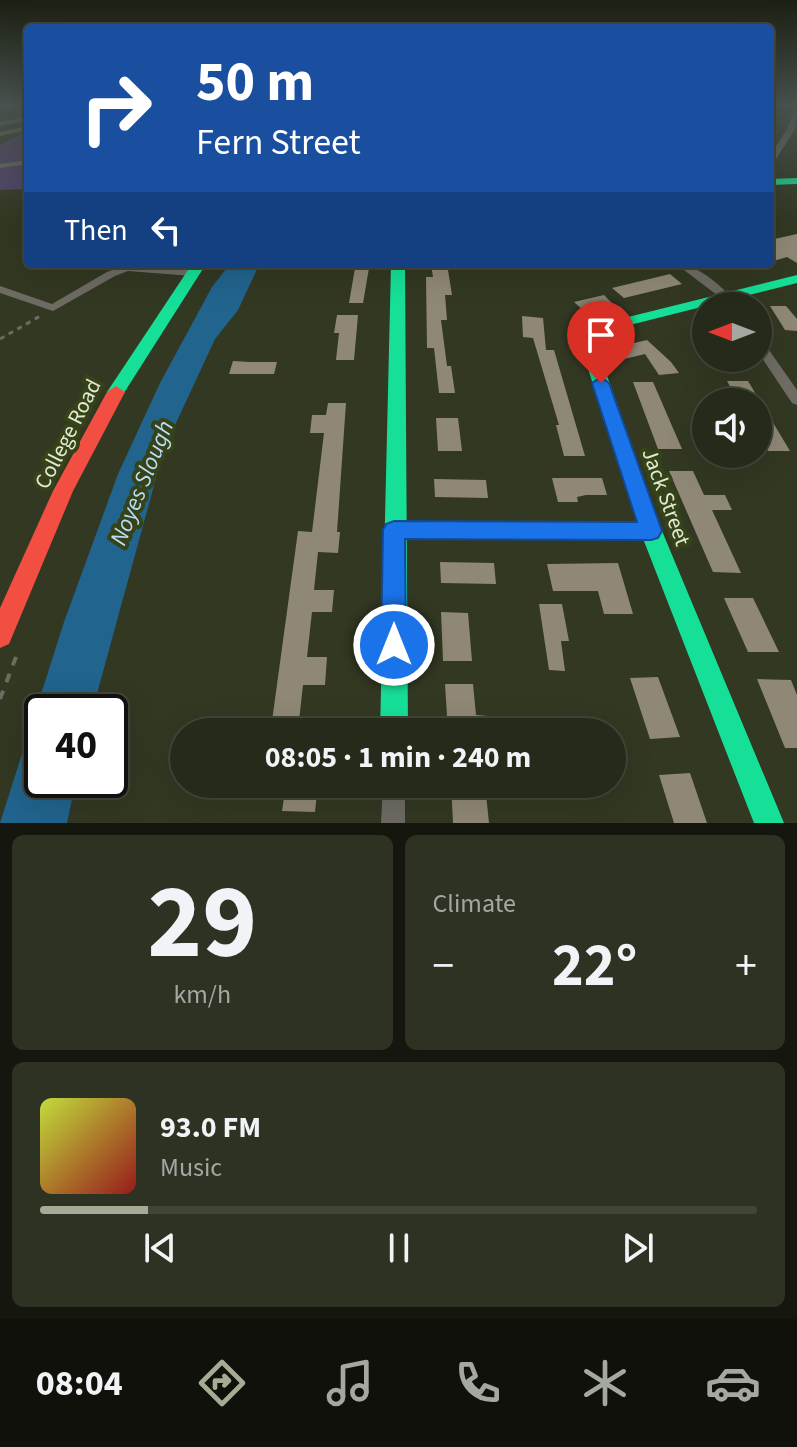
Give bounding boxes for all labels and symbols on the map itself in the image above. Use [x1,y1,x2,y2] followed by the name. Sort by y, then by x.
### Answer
[692,292,772,372] north arrow
[567,301,635,383] pin
[27,373,109,495] street label: College Road
[101,415,183,551] water label: Noyes Slough
[634,444,699,551] street label: Jack Street
[352,603,436,687] position arrow
[24,694,128,798] speed limit sign: 40

